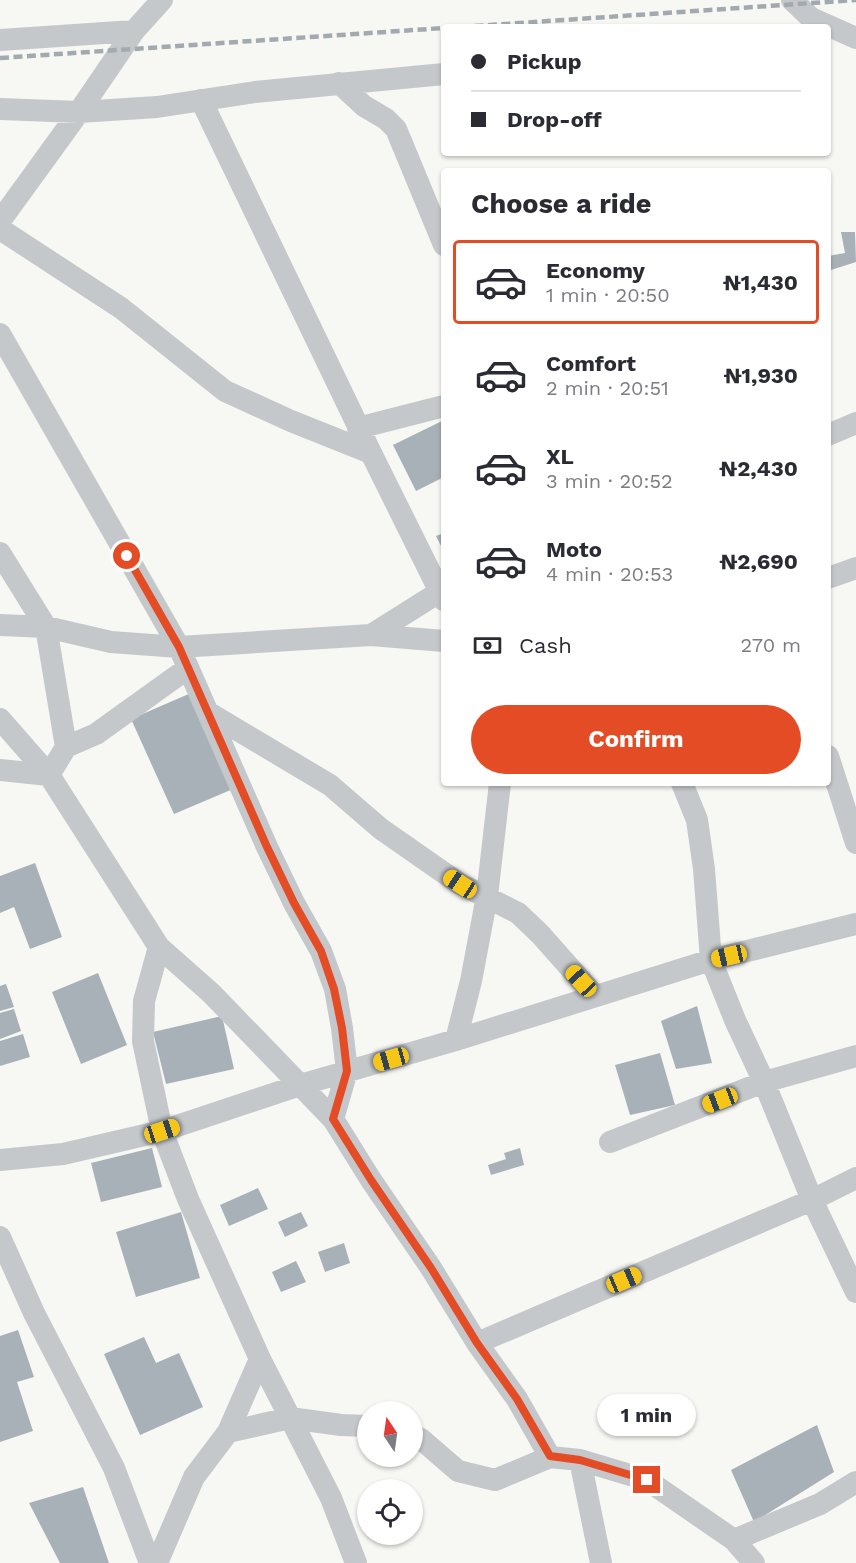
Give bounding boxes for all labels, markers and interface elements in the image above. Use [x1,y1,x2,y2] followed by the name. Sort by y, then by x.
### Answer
[507,49,582,74] text: Pickup
[507,107,602,132] text: Drop-off
[471,188,651,220] text: Choose a ride
[474,255,528,309] icon: car
[546,258,645,283] text: Economy
[723,270,798,295] text: ₦1,430
[546,283,670,307] text: 1 min · 20:50
[474,348,528,402] icon: car
[546,351,636,376] text: Comfort
[723,363,798,388] text: ₦1,930
[546,376,669,400] text: 2 min · 20:51
[474,441,528,495] icon: car
[546,444,574,469] text: XL
[719,456,798,481] text: ₦2,430
[546,469,673,493] text: 3 min · 20:52
[474,534,528,588] icon: car
[546,537,602,562] text: Moto
[113,542,140,569] route start
[719,549,798,574] text: ₦2,690
[546,562,673,586] text: 4 min · 20:53
[471,629,504,662] icon: cash
[519,633,572,658] text: Cash
[741,633,801,657] text: 270 m
[471,705,801,774] button: Confirm
[440,867,480,901] car
[709,943,749,969] car
[562,962,600,1000] car
[371,1045,411,1073] car
[700,1085,740,1115] car
[142,1117,182,1145] car
[604,1265,644,1295] car
[598,1393,696,1435] callout: 1 min
[357,1401,423,1467] north arrow
[357,1401,423,1545] map controls
[621,1403,672,1427] text: 1 min
[633,1466,660,1493] route end
[357,1479,423,1545] button: locate

